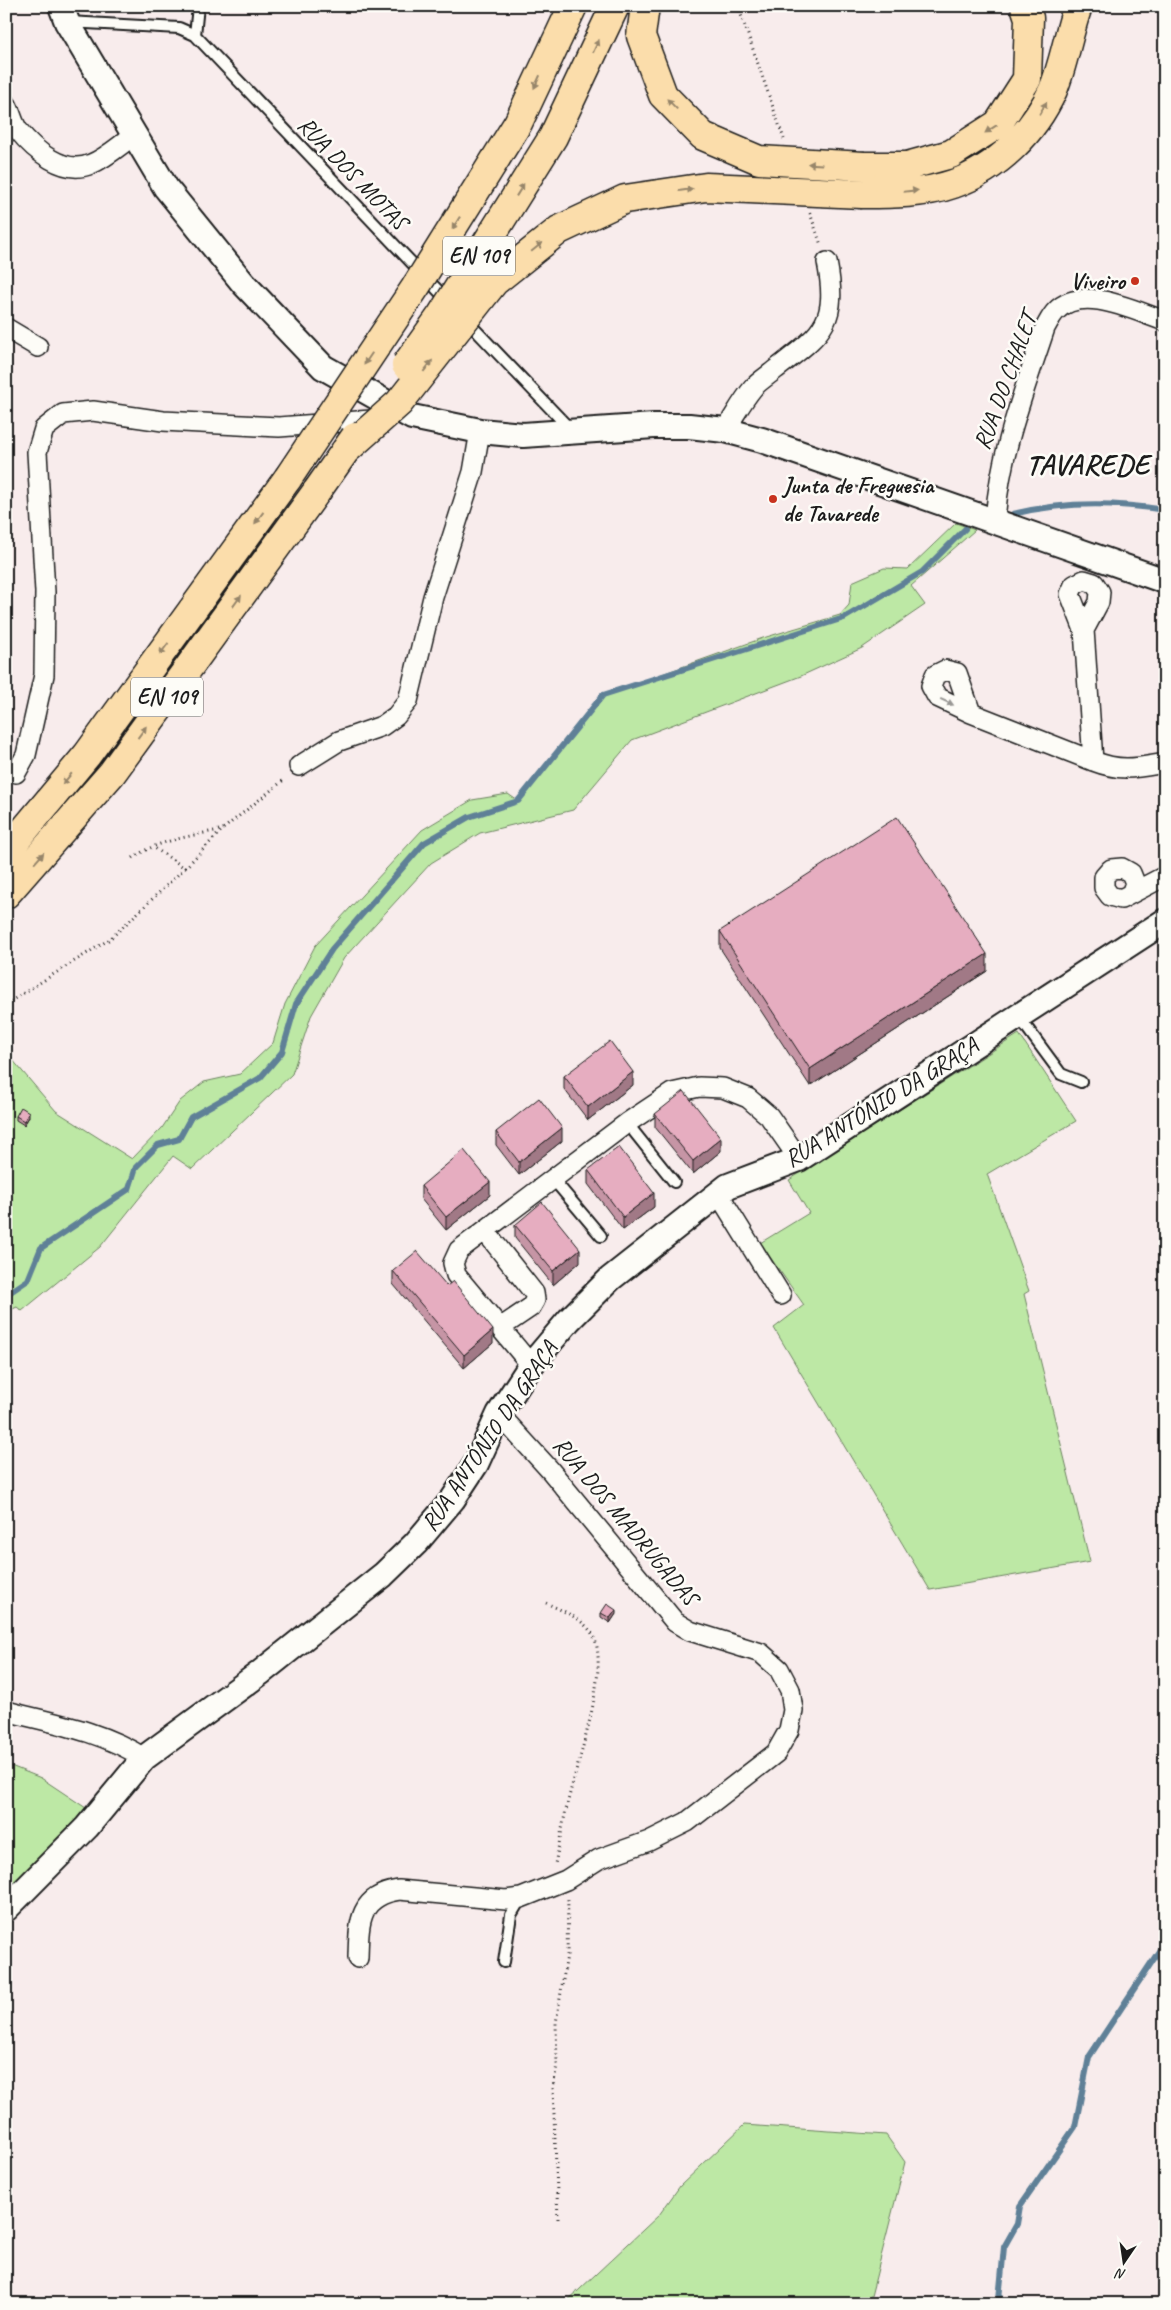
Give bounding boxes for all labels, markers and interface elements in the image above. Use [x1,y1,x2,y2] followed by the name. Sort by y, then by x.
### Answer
[592,39,600,53] one-way arrow
[533,75,541,89] one-way arrow
[666,98,678,110] one-way arrow
[1038,102,1047,115] one-way arrow
[291,110,417,238] street label: RUA DOS MOTAS
[984,124,997,134] one-way arrow
[807,159,823,167] one-way arrow
[516,183,525,196] one-way arrow
[679,186,695,194] one-way arrow
[903,187,919,195] one-way arrow
[451,216,461,229] one-way arrow
[443,237,515,276] road number: EN 109
[530,242,543,253] one-way arrow
[1070,266,1127,296] place label: Viveiro
[1129,275,1141,287] marker: Viveiro
[966,303,1046,453] street label: RUA DO CHALET
[363,352,373,366] one-way arrow
[422,360,433,373] one-way arrow
[1026,446,1153,483] district label: TAVAREDE
[781,470,935,528] place label: Junta de Freguesia de Tavarede
[767,493,779,505] marker: Junta de Freguesia de Tavarede
[254,511,264,525] one-way arrow
[232,594,242,607] one-way arrow
[159,642,169,656] one-way arrow
[131,678,203,716] road number: EN 109
[940,698,954,706] one-way arrow
[137,725,147,739] one-way arrow
[61,773,72,786] one-way arrow
[33,852,45,864] one-way arrow
[779,1030,984,1174] street label: RUA ANTÓNIO DA GRAÇA
[414,1335,564,1537] street label: RUA ANTÓNIO DA GRAÇA
[547,1431,707,1614] street label: RUA DOS MADRUGADAS
[1098,2238,1148,2288] north arrow
[1113,2264,1127,2283] text: N

